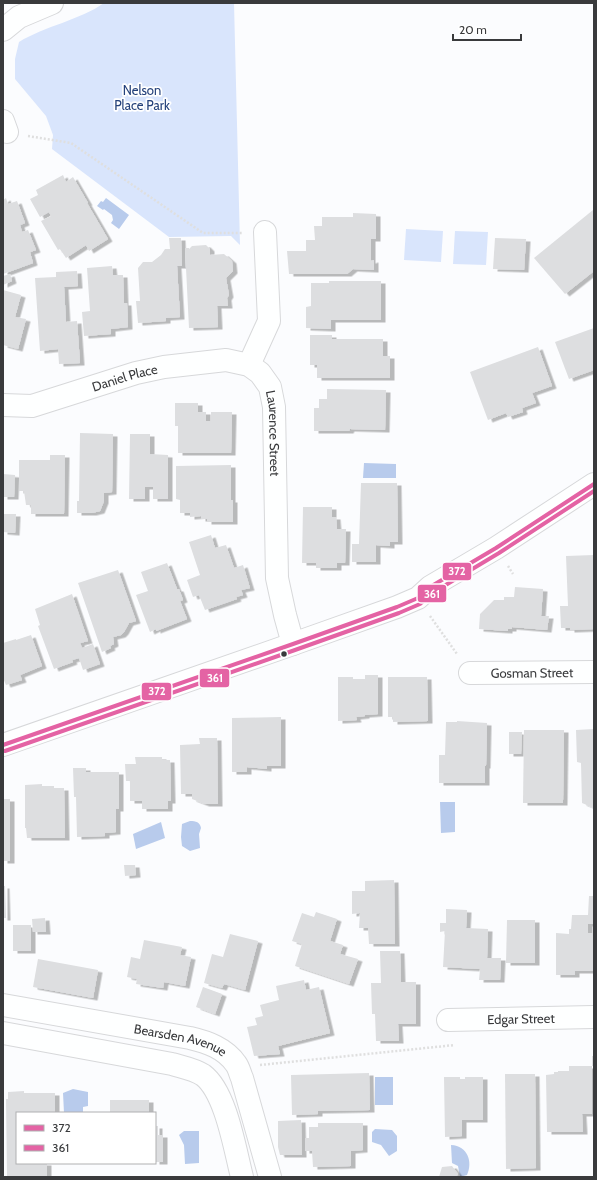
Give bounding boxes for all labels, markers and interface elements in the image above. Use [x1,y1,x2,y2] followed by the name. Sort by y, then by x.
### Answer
[453,16,521,42] scale bar
[459,22,487,37] text: 20 m
[114,82,170,113] park label: Nelson Place Park
[90,361,159,395] street label: Daniel Place
[263,389,283,477] street label: Laurence Street
[442,562,472,581] line badge: 372
[448,564,466,578] text: 372
[417,584,447,603] line badge: 361
[424,587,440,601] text: 361
[279,649,289,659] unlabelled marker
[491,664,574,681] street label: Gosman Street
[199,668,230,688] line badge: 361
[207,671,223,685] text: 361
[141,682,172,701] line badge: 372
[148,684,166,698] text: 372
[487,1010,555,1027] street label: Edgar Street
[133,1020,230,1060] street label: Bearsden Avenue
[16,1112,156,1164] legend
[52,1120,71,1135] text: 372
[52,1140,69,1155] text: 361

